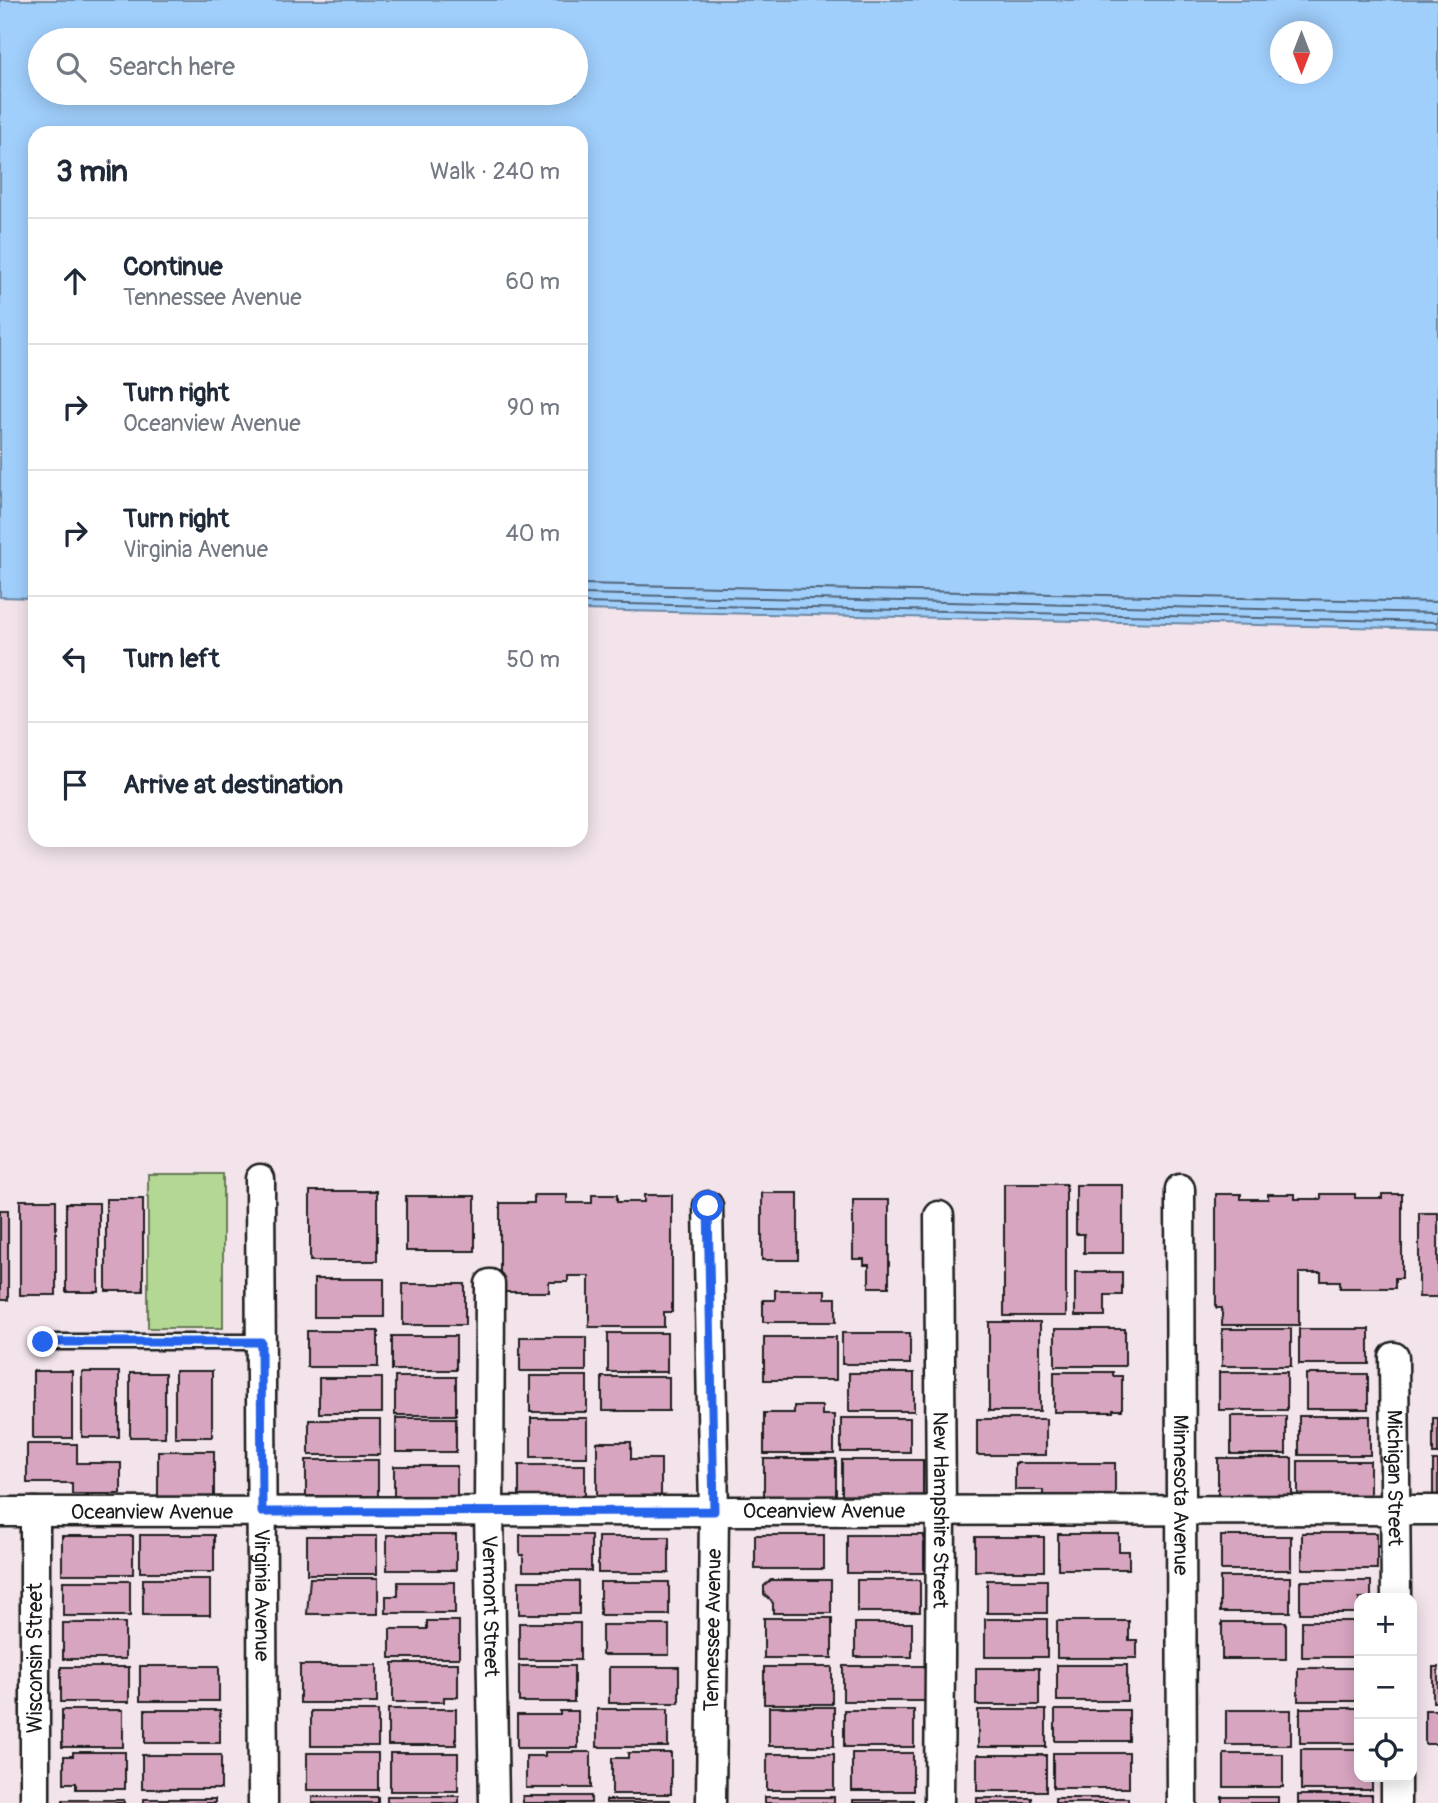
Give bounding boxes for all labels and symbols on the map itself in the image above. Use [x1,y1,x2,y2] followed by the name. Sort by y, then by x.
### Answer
[1270,21,1333,84] north arrow
[692,1190,723,1221] route start
[27,1326,58,1357] route end
[1381,1410,1409,1547] street label: Michigan Street
[927,1411,955,1609] street label: New Hampshire Street
[1167,1415,1195,1576] street label: Minnesota Avenue
[743,1497,906,1524] street label: Oceanview Avenue
[71,1498,234,1525] street label: Oceanview Avenue
[248,1529,276,1662] street label: Virginia Avenue
[476,1535,505,1678] street label: Vermont Street
[698,1548,728,1712] street label: Tennessee Avenue
[22,1582,49,1733] street label: Wisconsin Street

